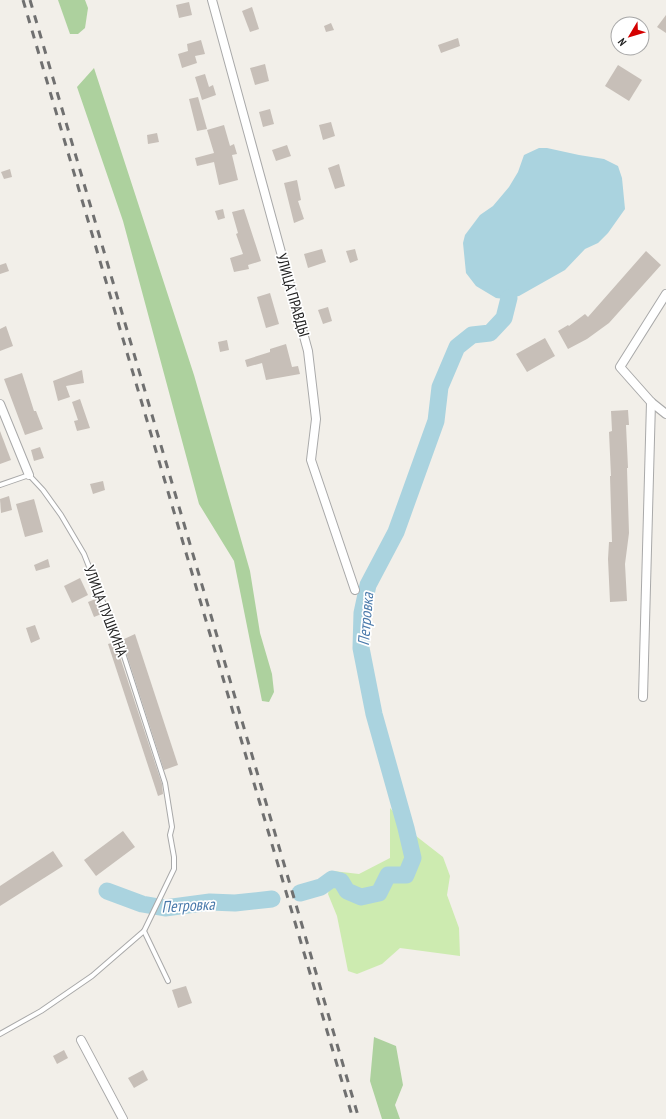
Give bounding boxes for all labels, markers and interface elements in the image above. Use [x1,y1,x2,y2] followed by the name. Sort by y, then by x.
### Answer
[610,16,650,56] north arrow
[615,35,629,49] text: N
[272,251,314,339] street label: УЛИЦА ПРАВДЫ
[80,563,132,660] street label: УЛИЦА ПУШКИНА
[353,590,377,646] water label: Петровка
[161,894,217,916] water label: Петровка

